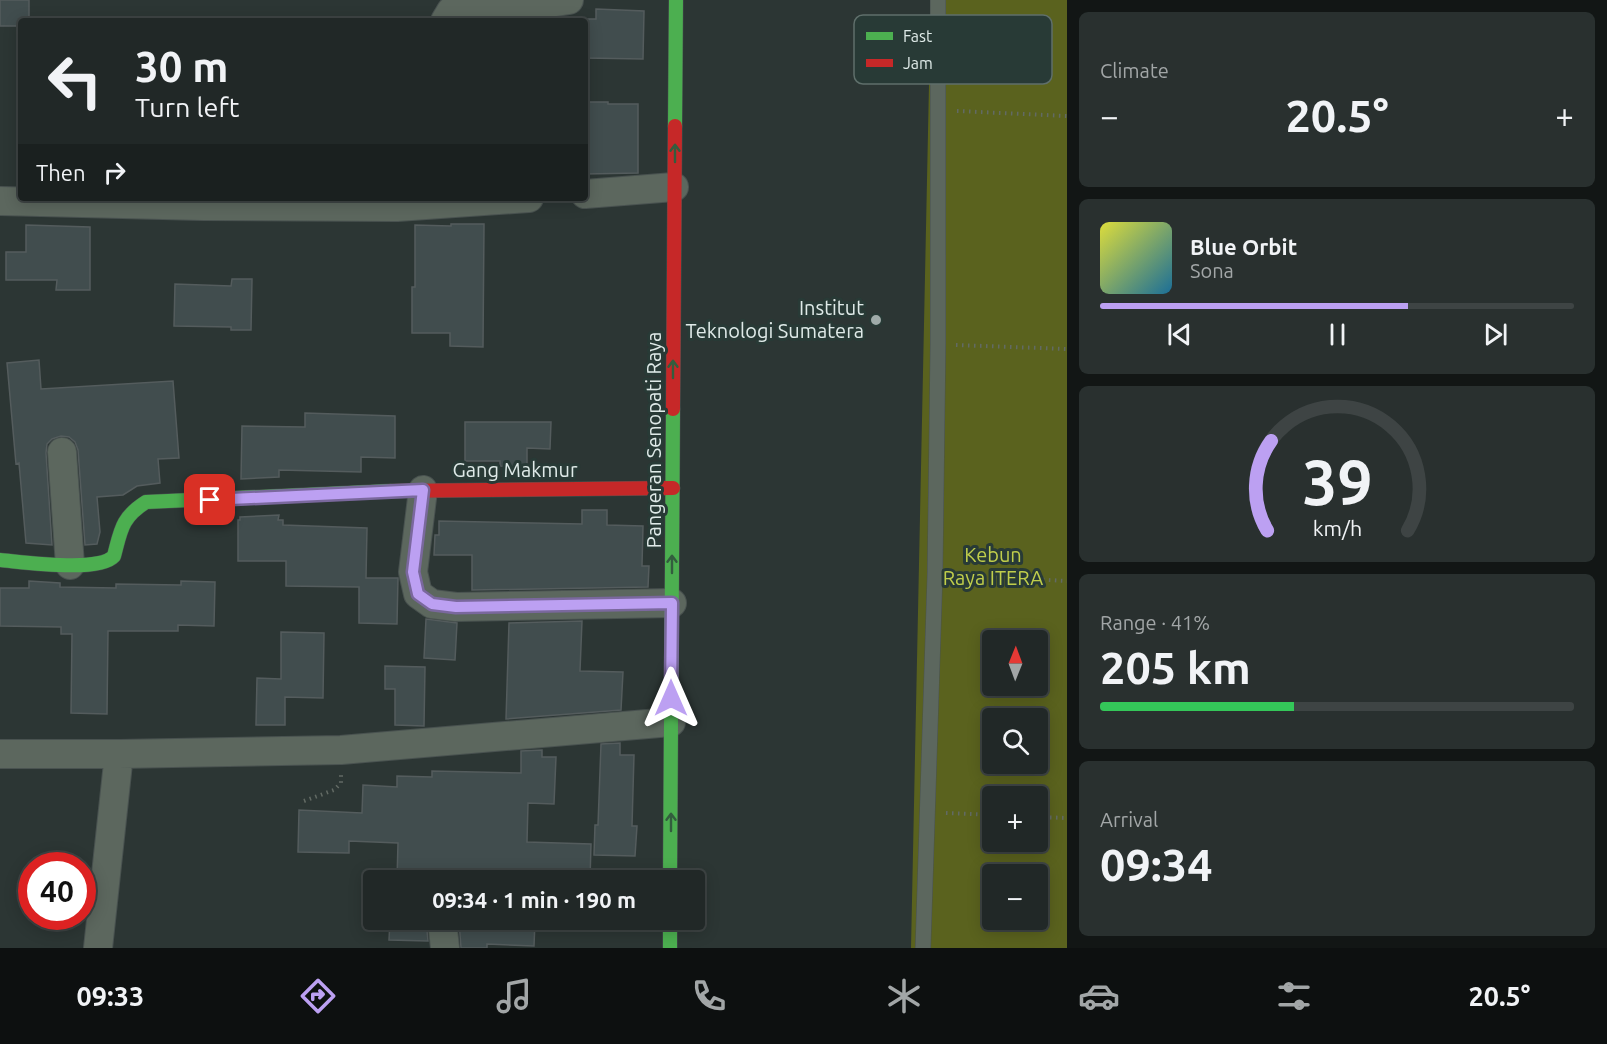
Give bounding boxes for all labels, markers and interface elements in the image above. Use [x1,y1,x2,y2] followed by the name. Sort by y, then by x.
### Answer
[854,15,1052,84] legend
[903,27,933,45] text: Fast
[36,42,114,120] icon: left
[135,43,229,90] text: 30 m
[903,54,933,72] text: Jam
[1100,59,1169,82] text: Climate
[1285,90,1389,141] text: 20.5°
[135,92,239,122] text: Turn left
[1100,97,1119,134] text: −
[1555,97,1574,134] text: +
[669,144,681,164] one-way arrow
[98,156,131,189] icon: right
[36,160,86,185] text: Then
[1190,234,1297,259] text: Blue Orbit
[1190,259,1234,282] text: Sona
[686,296,864,342] place label: Institut Teknologi Sumatera
[869,313,883,327] marker: Institut Teknologi Sumatera
[1163,318,1196,351] icon: previous
[1321,318,1354,351] icon: pause
[1479,318,1512,351] icon: next
[642,332,665,548] street label: Pangeran Senopati Raya
[667,360,679,380] one-way arrow
[1302,447,1372,517] text: 39
[452,458,578,481] street label: Gang Makmur
[184,474,235,525] pin
[193,483,226,516] icon: arrive
[1312,516,1362,540] text: km/h
[943,543,1043,589] park label: Kebun Raya ITERA
[666,555,678,575] one-way arrow
[1100,611,1210,634] text: Range · 41%
[982,630,1048,696] north arrow
[982,630,1048,930] map controls
[1100,642,1251,693] text: 205 km
[639,666,703,730] position arrow
[982,708,1048,774] button: search
[982,786,1048,852] button: +
[1100,808,1158,831] text: Arrival
[665,813,677,833] one-way arrow
[1100,839,1213,890] text: 09:34
[18,852,96,930] speed limit sign: 40
[982,864,1048,930] button: −
[432,887,636,912] text: 09:34 · 1 min · 190 m
[297,975,339,1017] icon: directions
[493,975,535,1017] icon: music
[688,975,730,1017] icon: phone
[883,975,925,1017] icon: climate
[1078,975,1120,1017] icon: car
[1273,975,1315,1017] icon: filters
[77,981,144,1011] text: 09:33
[1468,981,1530,1011] text: 20.5°

